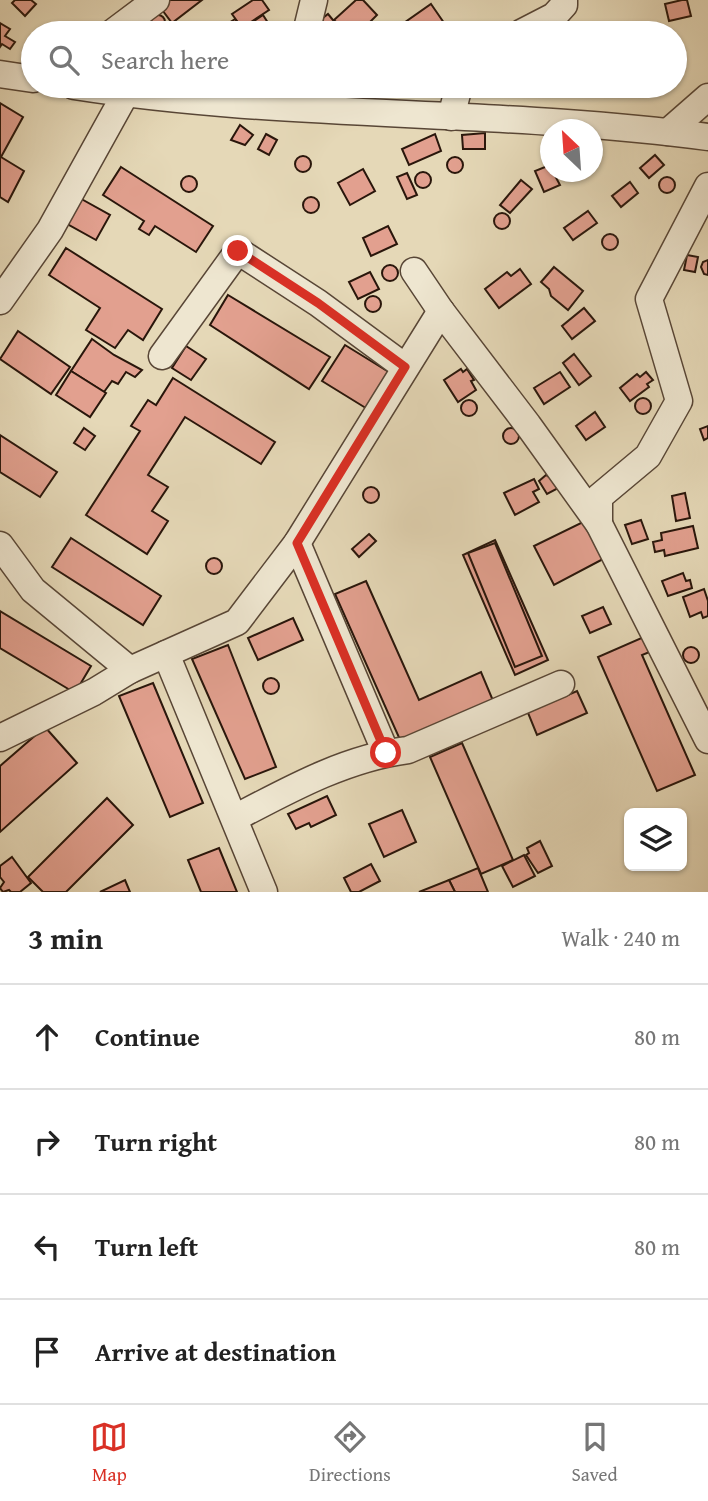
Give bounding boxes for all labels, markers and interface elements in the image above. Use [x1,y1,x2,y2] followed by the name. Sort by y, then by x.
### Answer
[21,21,687,98] search box
[101,40,229,79] text: Search here
[45,41,83,79] icon: search
[540,119,603,182] north arrow
[222,235,253,266] route end
[370,737,401,768] route start
[624,808,687,871] map controls
[624,808,687,871] button: layers
[28,916,103,960] text: 3 min
[561,921,680,954] text: Walk · 240 m
[95,1017,200,1056] text: Continue
[28,1018,66,1056] icon: ahead
[634,1020,680,1053] text: 80 m
[95,1122,217,1161] text: Turn right
[28,1123,66,1161] icon: right
[634,1125,680,1158] text: 80 m
[95,1227,198,1266] text: Turn left
[28,1228,66,1266] icon: left
[634,1230,680,1263] text: 80 m
[95,1332,336,1371] text: Arrive at destination
[28,1333,66,1371] icon: arrive
[90,1418,128,1488] tab: Map
[309,1418,391,1488] tab: Directions
[572,1418,618,1488] tab: Saved

